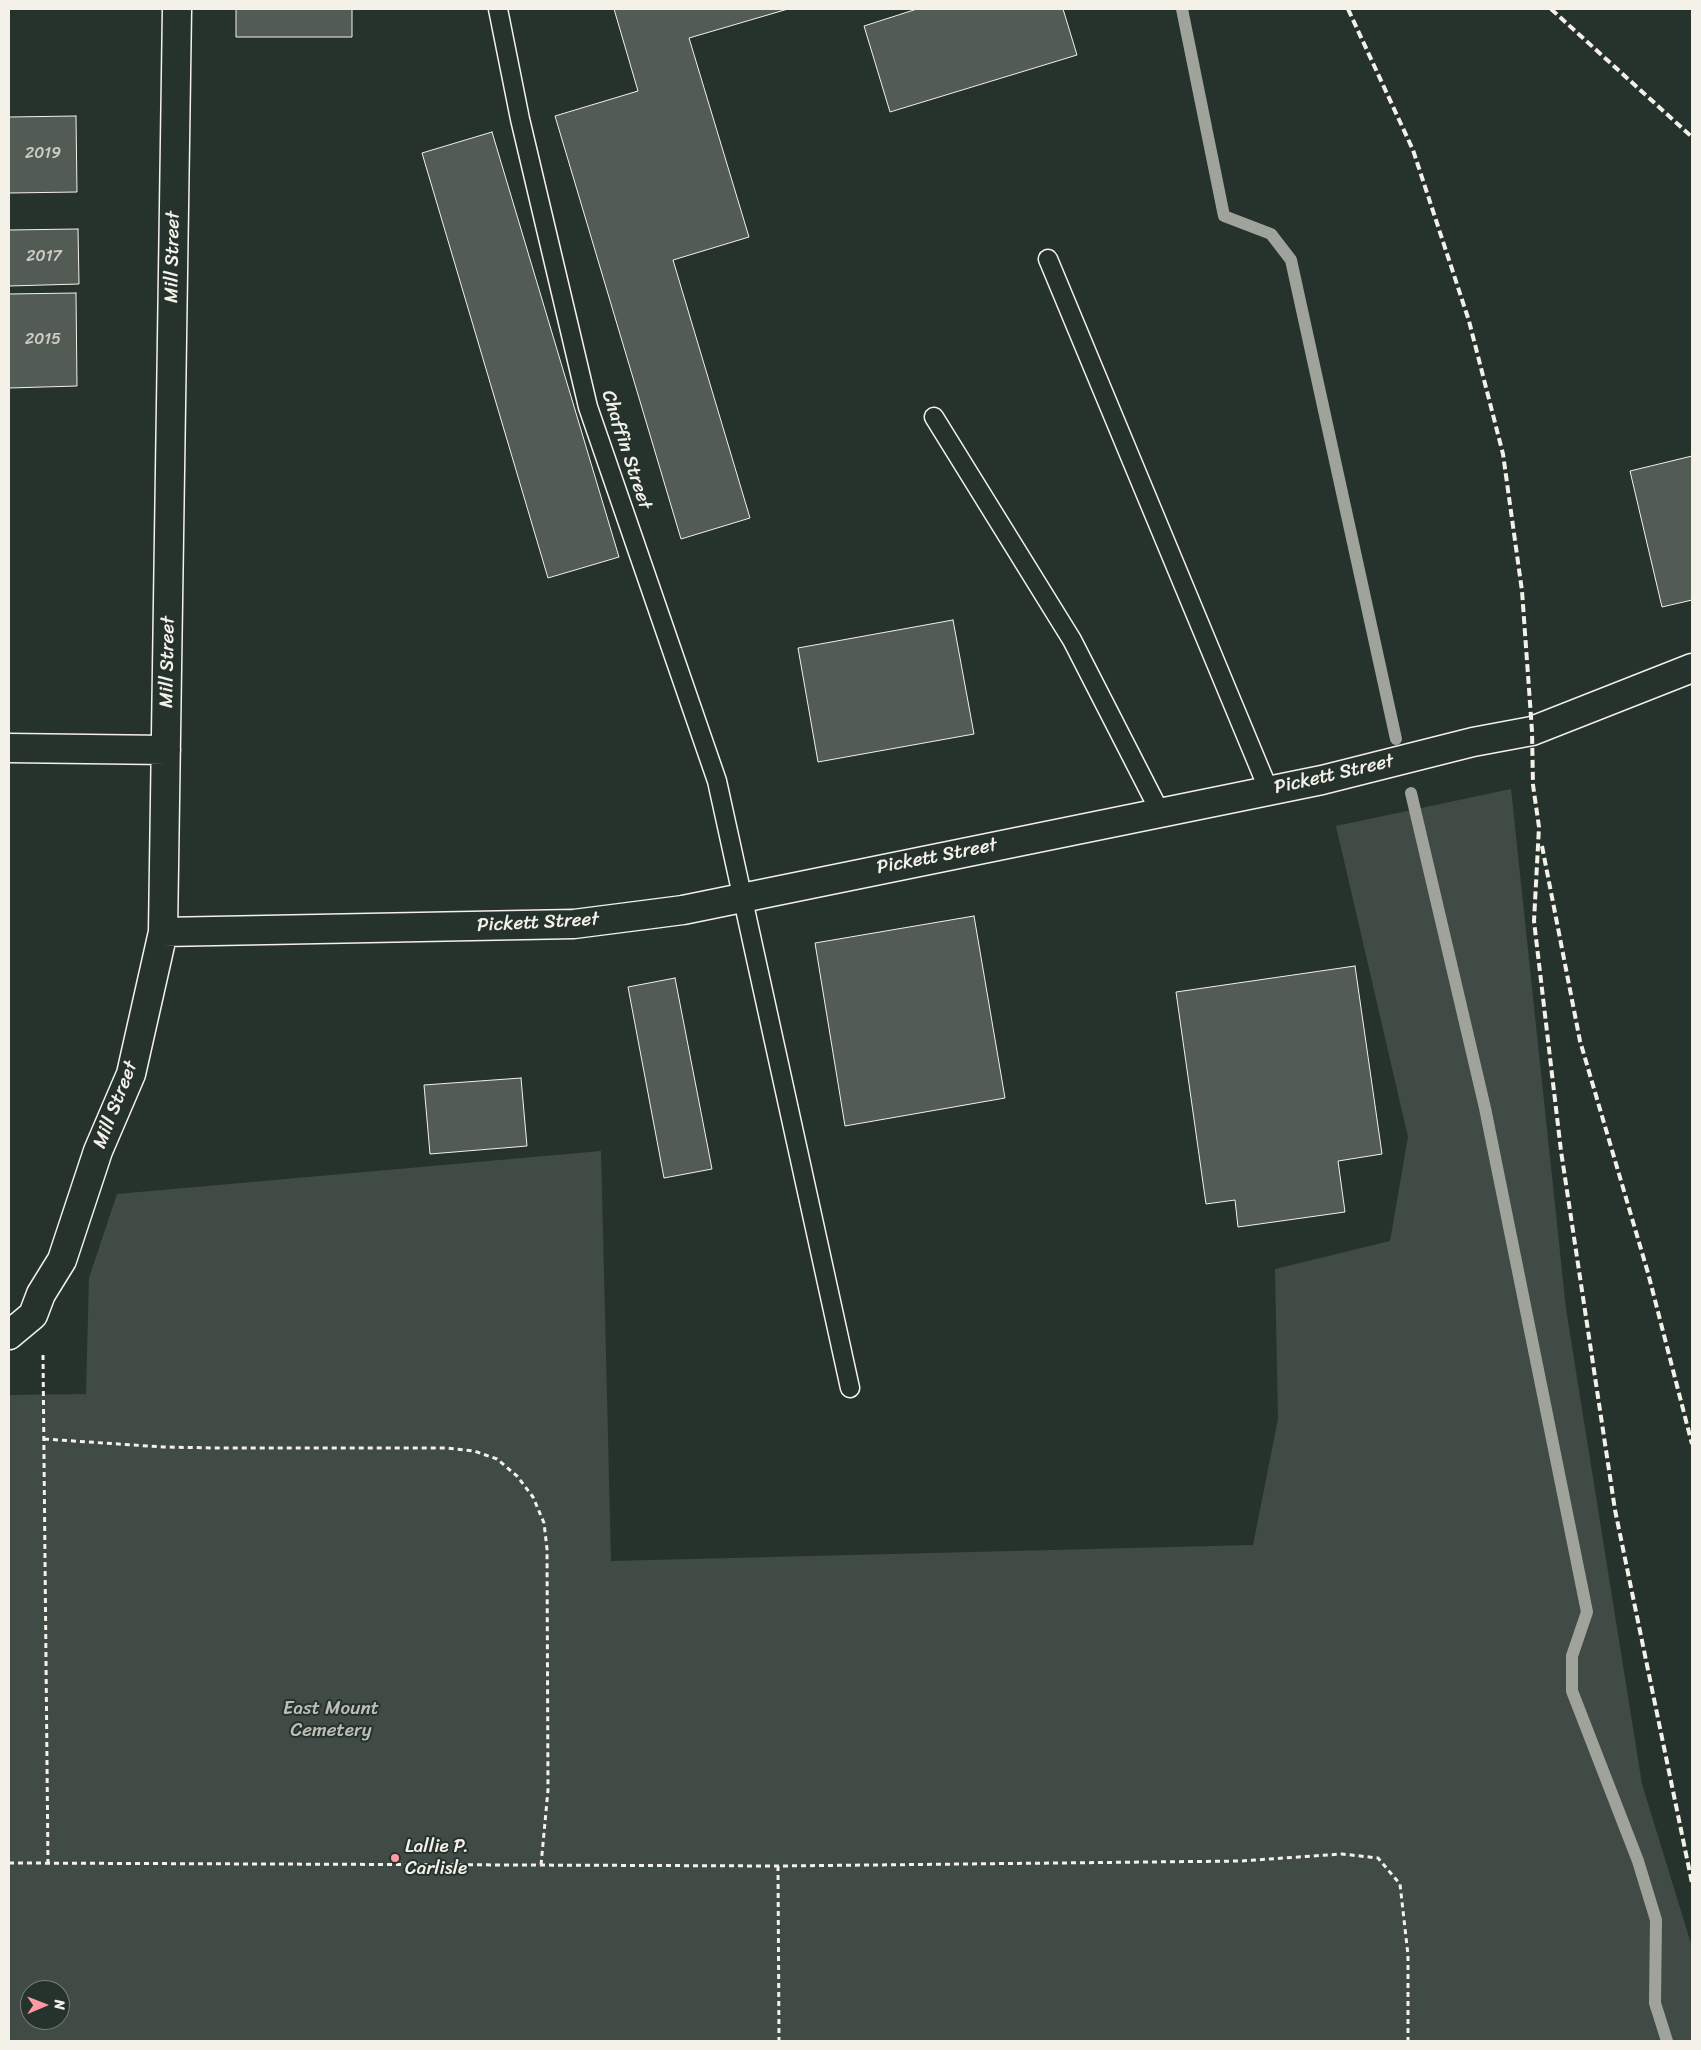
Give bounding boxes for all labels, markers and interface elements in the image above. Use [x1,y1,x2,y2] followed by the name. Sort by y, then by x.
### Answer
[25,144,61,164] house number: 2019
[161,211,185,303] street label: Mill Street
[26,247,62,267] house number: 2017
[25,330,61,350] house number: 2015
[596,388,656,512] street label: Chaffin Street
[156,616,180,708] street label: Mill Street
[1272,750,1396,800] street label: Pickett Street
[875,834,999,880] street label: Pickett Street
[477,908,599,938] street label: Pickett Street
[89,1058,143,1152] street label: Mill Street
[283,1698,379,1742] park label: East Mount Cemetery
[405,1836,469,1880] place label: Lallie P. Carlisle
[389,1852,401,1864] marker: Lallie P. Carlisle
[20,1980,70,2030] north arrow
[47,2000,72,2010] text: N

